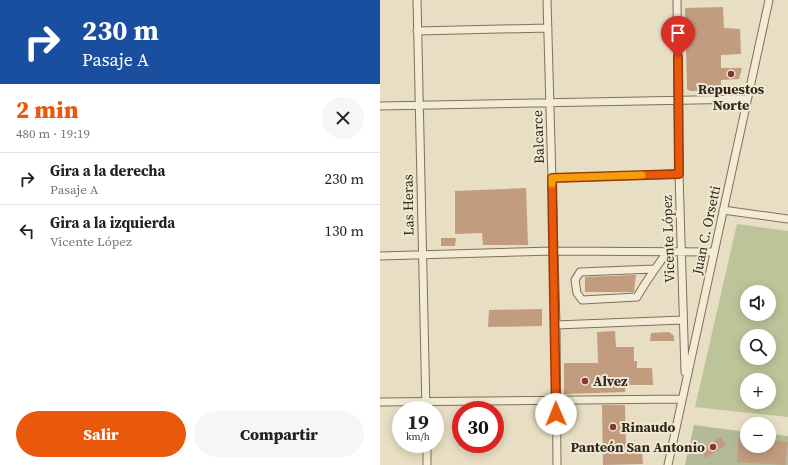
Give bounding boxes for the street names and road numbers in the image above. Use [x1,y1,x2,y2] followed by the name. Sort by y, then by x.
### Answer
[527,110,549,164] street label: Balcarce
[397,174,419,236] street label: Las Heras
[687,184,725,277] street label: Juan C. Orsetti
[656,194,680,283] street label: Vicente López

